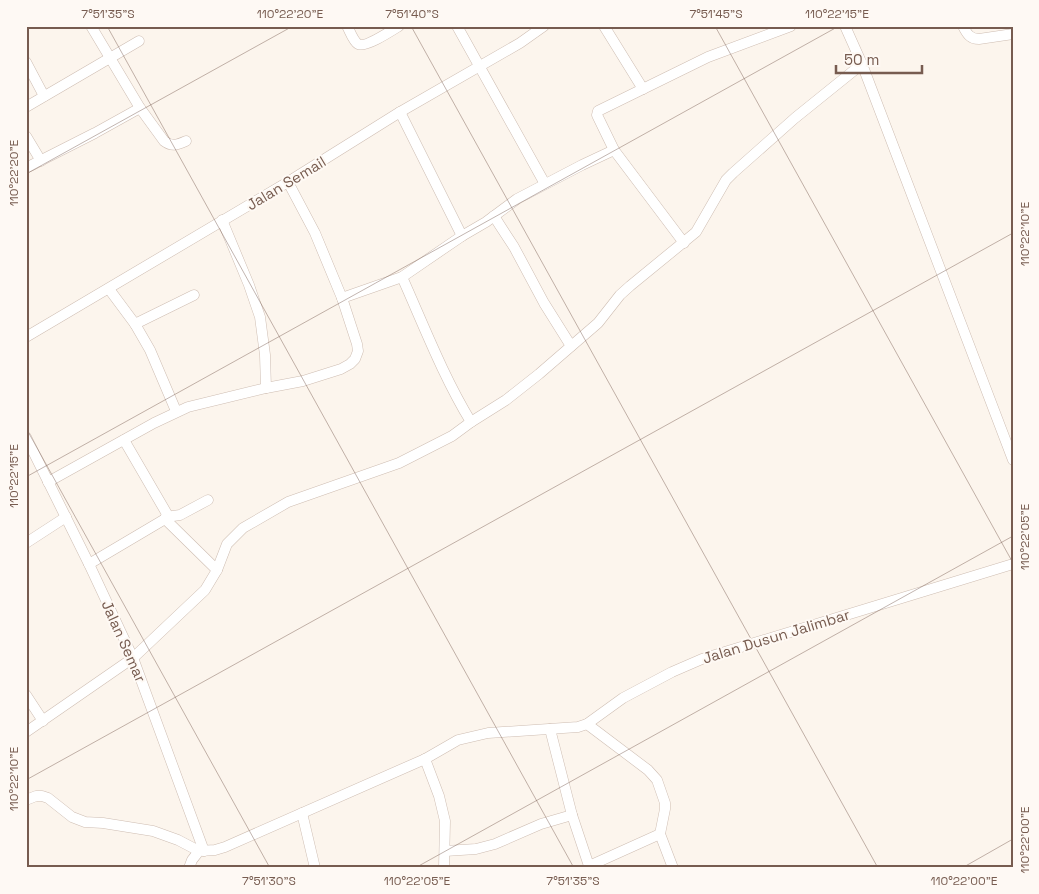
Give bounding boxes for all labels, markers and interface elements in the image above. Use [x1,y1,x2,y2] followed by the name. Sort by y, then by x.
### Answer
[81,6,135,22] text: 7°51'35"S
[257,6,324,22] text: 110°22'20"E
[385,6,439,22] text: 7°51'40"S
[689,6,743,22] text: 7°51'45"S
[805,6,869,22] text: 110°22'15"E
[836,42,923,74] scale bar
[844,50,879,69] text: 50 m
[6,139,22,206] text: 110°22'20"E
[243,152,329,214] street label: Jalan Semail
[1017,202,1033,266] text: 110°22'10"E
[6,444,22,508] text: 110°22'15"E
[1017,504,1033,570] text: 110°22'05"E
[97,597,151,685] street label: Jalan Semar
[700,604,852,667] street label: Jalan Dusun Jalimbar
[6,747,22,811] text: 110°22'10"E
[1017,806,1033,874] text: 110°22'00"E
[242,873,296,889] text: 7°51'30"S
[384,873,450,889] text: 110°22'05"E
[546,873,600,889] text: 7°51'35"S
[930,873,998,889] text: 110°22'00"E

